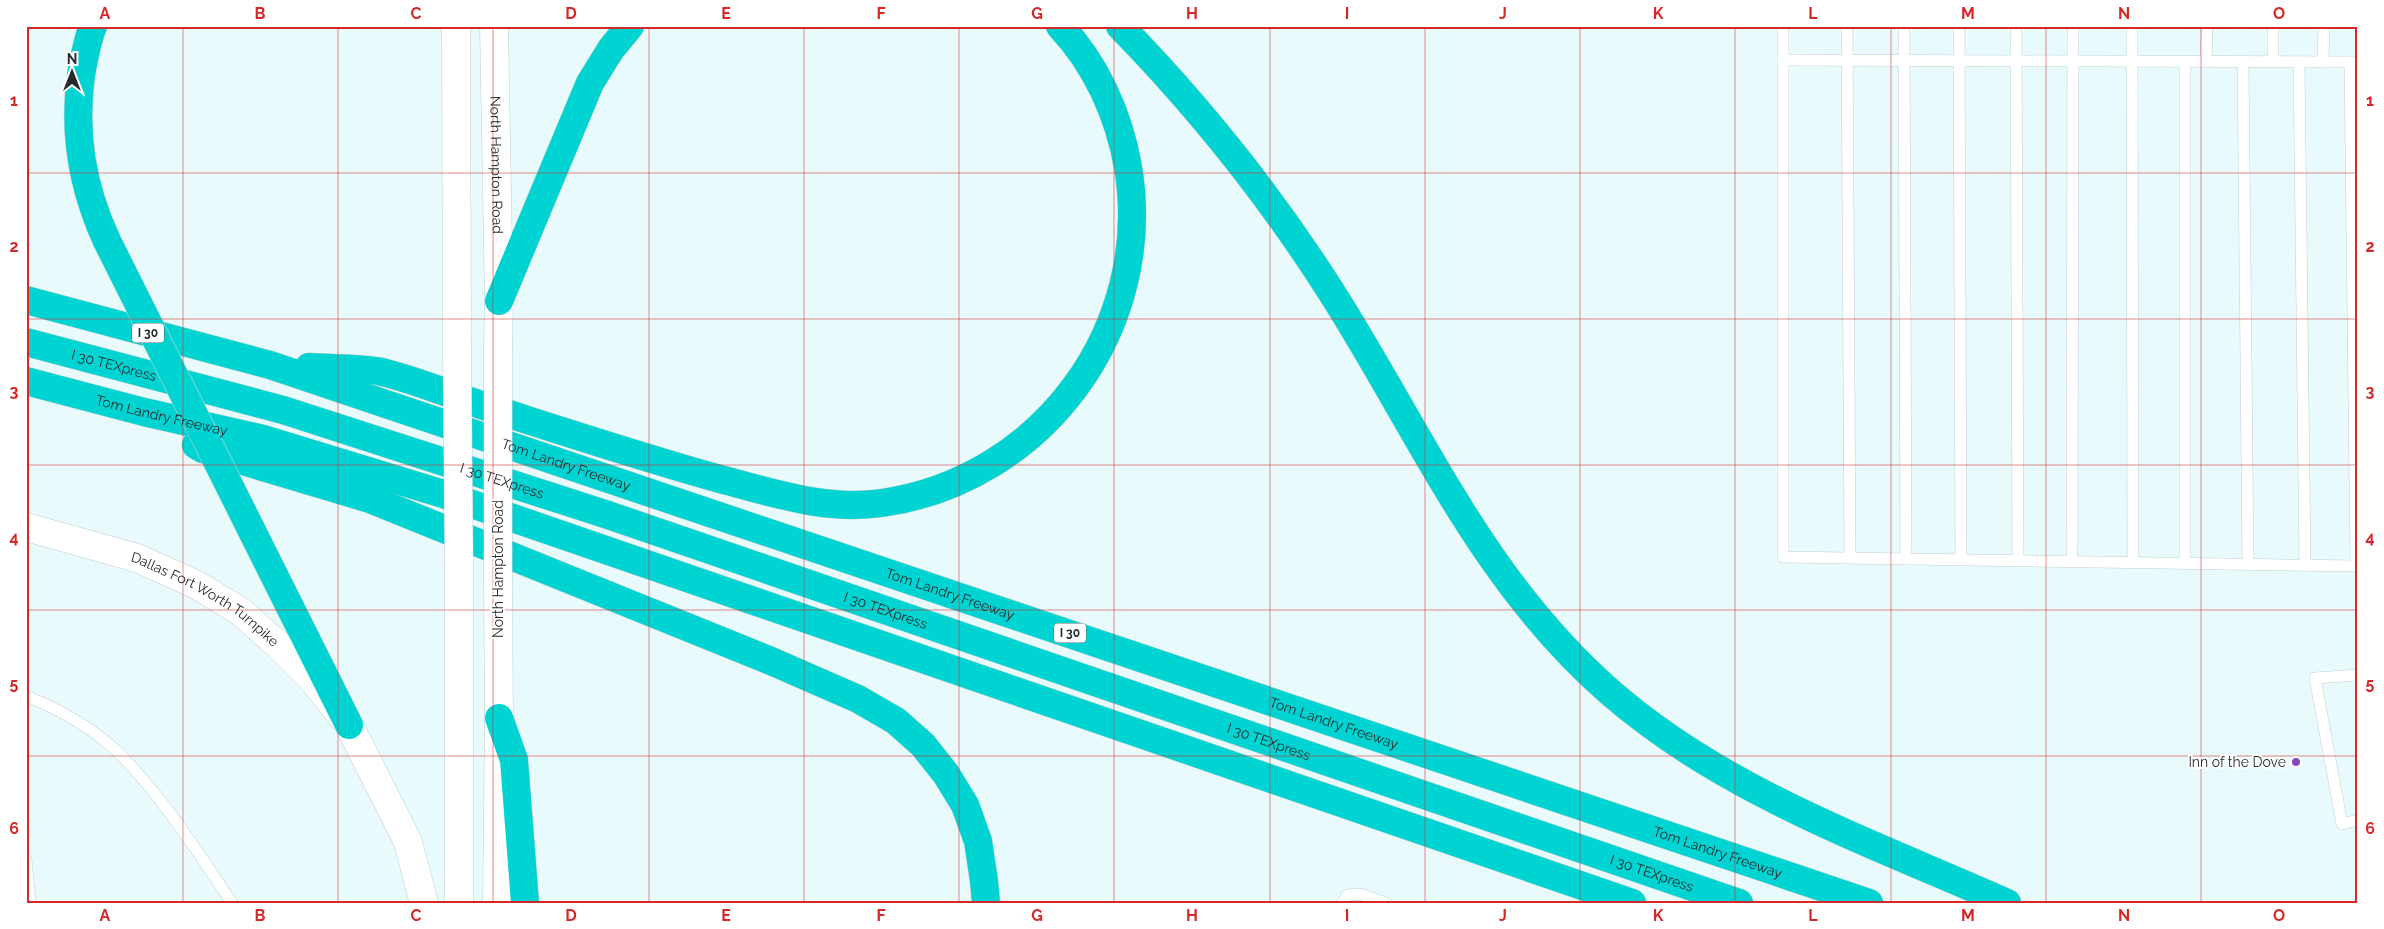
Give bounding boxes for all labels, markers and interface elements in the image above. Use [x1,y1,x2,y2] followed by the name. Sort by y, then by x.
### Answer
[100,4,111,23] text: A
[255,4,266,23] text: B
[411,4,422,23] text: C
[565,4,577,23] text: D
[721,4,731,23] text: E
[876,4,886,23] text: F
[1031,4,1043,23] text: G
[1186,4,1198,23] text: H
[1345,4,1349,23] text: I
[1499,4,1507,23] text: J
[1653,4,1664,23] text: K
[1808,4,1818,23] text: L
[1961,4,1975,23] text: M
[2118,4,2130,23] text: N
[2273,4,2285,23] text: O
[48,48,98,98] north arrow
[67,51,77,67] text: N
[10,91,18,110] text: 1
[2366,91,2374,110] text: 1
[487,96,506,234] street label: North Hampton Road
[9,237,19,256] text: 2
[2365,237,2375,256] text: 2
[132,323,164,342] road number: I 30
[70,346,158,384] street label: I 30 TEXpress
[10,382,19,401] text: 3
[2366,382,2375,401] text: 3
[94,392,230,439] street label: Tom Landry Freeway
[500,436,633,494] street label: Tom Landry Freeway
[458,460,546,502] street label: I 30 TEXpress
[490,500,506,638] street label: North Hampton Road
[9,528,19,547] text: 4
[2365,528,2375,547] text: 4
[129,549,282,650] street label: Dallas Fort Worth Turnpike
[883,565,1017,623] street label: Tom Landry Freeway
[842,589,930,632] street label: I 30 TEXpress
[1054,624,1086,642] road number: I 30
[10,674,19,693] text: 5
[2366,674,2375,693] text: 5
[1267,694,1401,752] street label: Tom Landry Freeway
[1225,720,1313,764] street label: I 30 TEXpress
[2188,754,2286,770] place label: Inn of the Dove
[2290,756,2302,768] marker: Inn of the Dove
[9,819,19,838] text: 6
[2365,819,2375,838] text: 6
[1651,823,1785,881] street label: Tom Landry Freeway
[1608,851,1696,895] street label: I 30 TEXpress
[100,906,111,925] text: A
[255,906,266,925] text: B
[411,906,422,925] text: C
[565,906,577,925] text: D
[721,906,731,925] text: E
[876,906,886,925] text: F
[1031,906,1043,925] text: G
[1186,906,1198,925] text: H
[1345,906,1349,925] text: I
[1499,906,1507,925] text: J
[1653,906,1664,925] text: K
[1808,906,1818,925] text: L
[1961,906,1975,925] text: M
[2118,906,2130,925] text: N
[2273,906,2285,925] text: O

